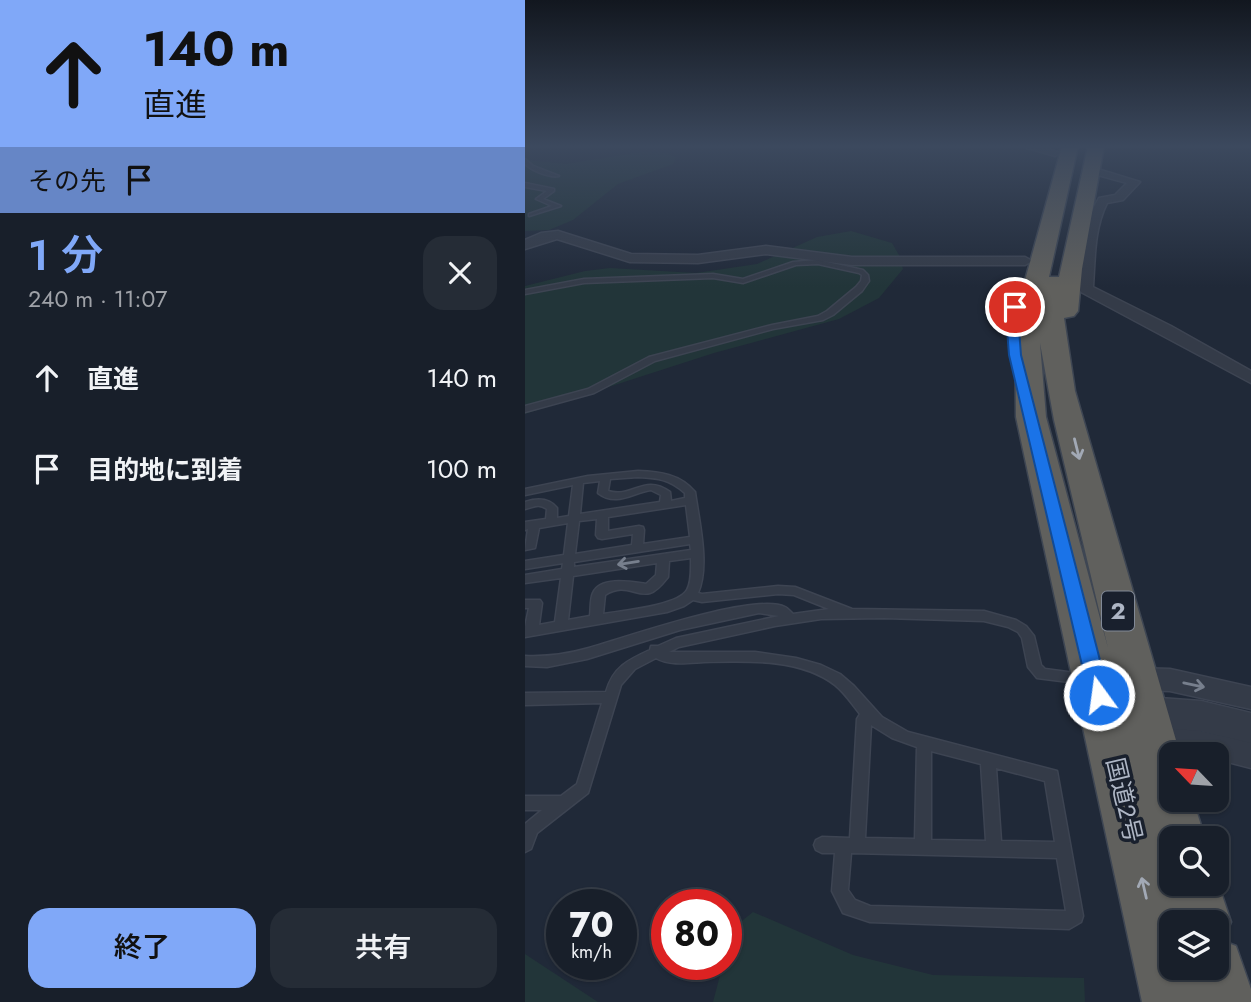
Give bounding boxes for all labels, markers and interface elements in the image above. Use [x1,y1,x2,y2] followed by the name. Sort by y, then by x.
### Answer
[143,14,289,84] text: 140 m
[28,28,119,119] icon: ahead
[143,82,207,128] text: 直進
[120,161,158,199] icon: arrive
[28,162,106,200] text: その先
[28,225,103,286] text: 1 分
[423,236,497,310] button: close
[985,277,1045,337] pin
[28,282,167,316] text: 240 m · 11:07
[996,288,1034,326] icon: arrive
[28,359,66,397] icon: ahead
[426,359,497,397] text: 140 m
[87,360,139,398] text: 直進
[1071,438,1084,460] one-way arrow
[28,450,66,488] icon: arrive
[426,450,497,488] text: 100 m
[87,451,243,489] text: 目的地に到着
[617,557,639,570] one-way arrow
[1102,592,1134,631] road number: 2
[1062,658,1136,732] position arrow
[1182,679,1204,692] one-way arrow
[1159,742,1229,812] north arrow
[1159,742,1229,980] map controls
[1098,754,1151,846] street label: 国道2号
[1159,826,1229,896] button: search
[1137,877,1150,900] one-way arrow
[651,889,742,980] speed limit sign: 80
[569,900,614,950] text: 70
[28,908,256,988] button: 終了
[270,908,497,988] button: 共有
[1159,910,1229,980] button: layers
[571,939,612,965] text: km/h

